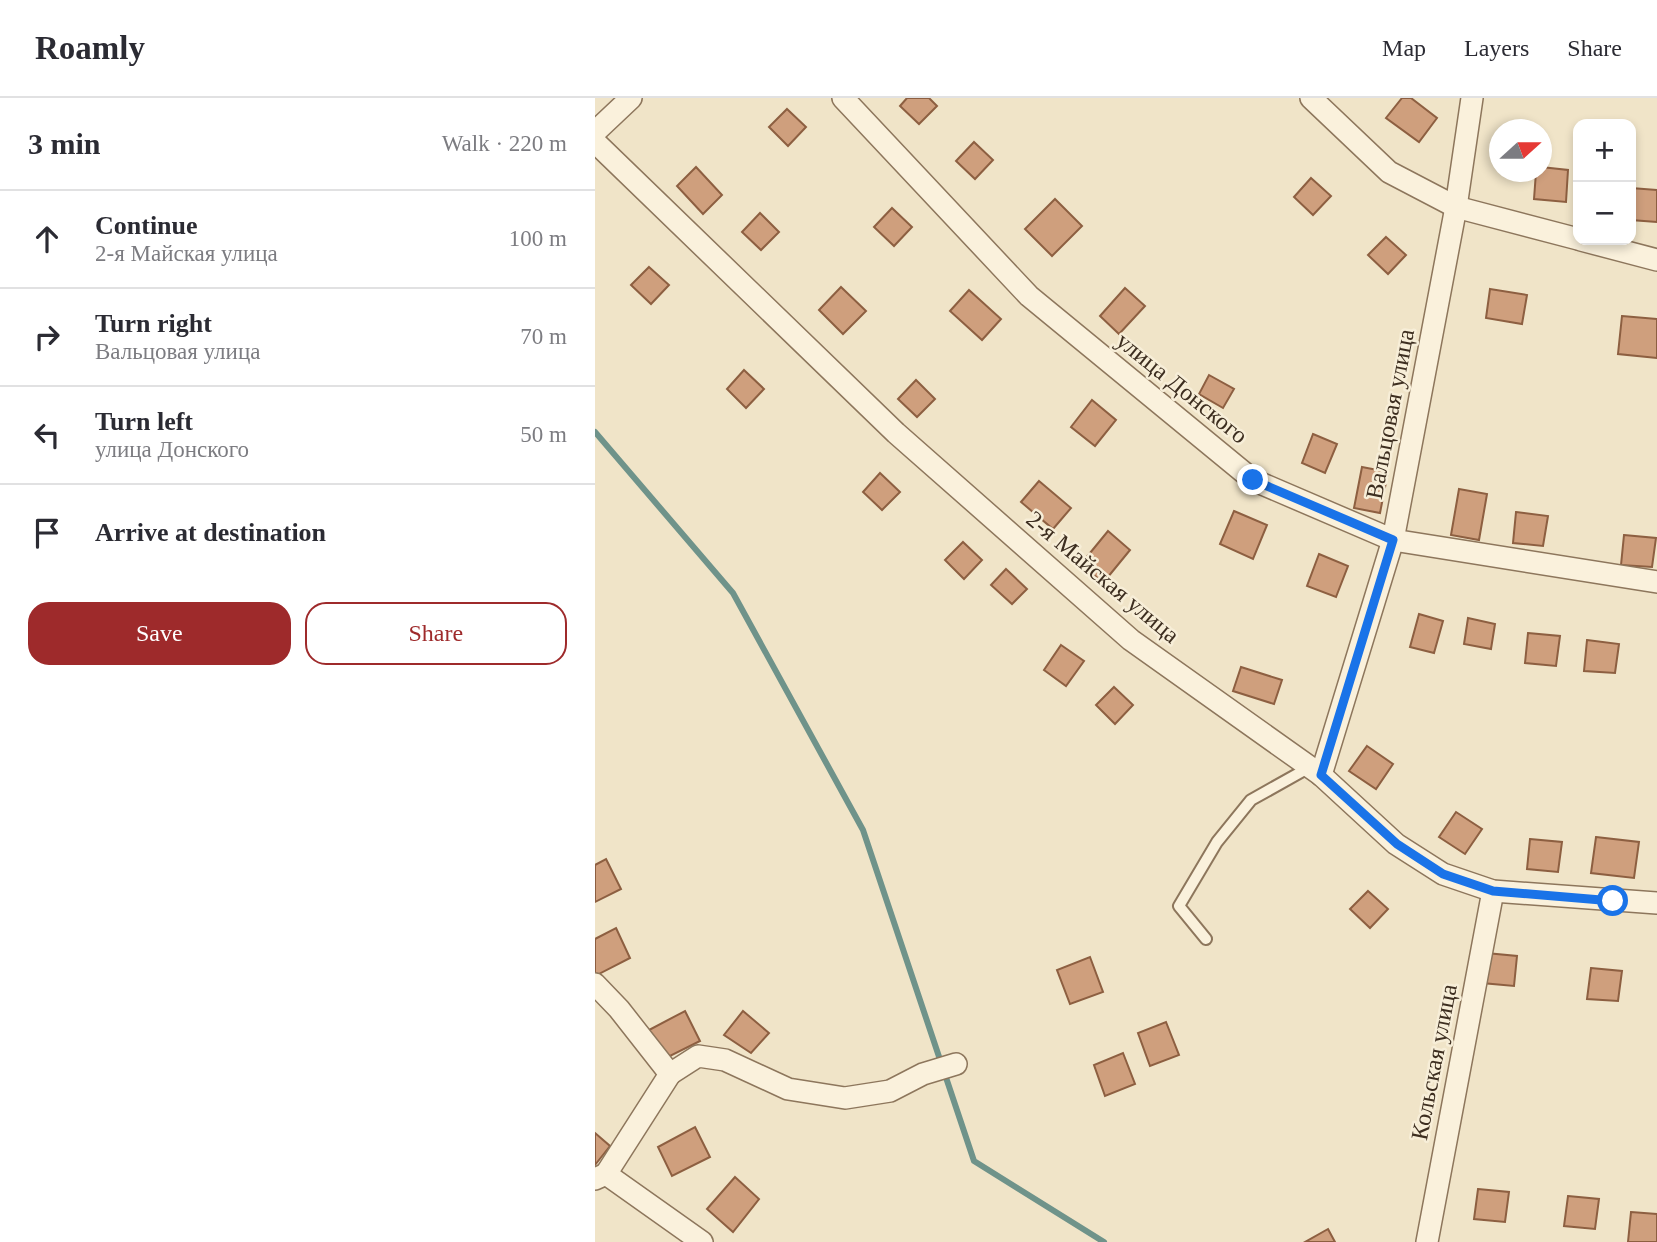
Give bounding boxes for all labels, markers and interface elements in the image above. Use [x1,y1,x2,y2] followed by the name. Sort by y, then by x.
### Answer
[35,30,145,66] text: Roamly
[1382,35,1426,61] text: Map
[1464,35,1529,61] text: Layers
[1567,35,1622,61] text: Share
[1489,119,1552,182] north arrow
[1573,119,1636,245] map controls
[1573,119,1636,182] button: +
[28,127,101,160] text: 3 min
[442,131,567,156] text: Walk · 220 m
[1573,182,1636,245] button: −
[95,211,198,240] text: Continue
[28,220,66,258] icon: ahead
[509,226,567,251] text: 100 m
[95,241,278,266] text: 2-я Майская улица
[95,309,212,338] text: Turn right
[28,318,66,356] icon: right
[520,324,567,349] text: 70 m
[1361,326,1419,501] street label: Вальцовая улица
[1111,327,1253,449] street label: улица Донского
[95,339,260,364] text: Вальцовая улица
[95,407,193,436] text: Turn left
[28,416,66,454] icon: left
[520,422,567,447] text: 50 m
[95,437,249,462] text: улица Донского
[1237,464,1268,495] route end
[1022,506,1185,648] street label: 2-я Майская улица
[28,514,66,552] icon: arrive
[95,518,326,547] text: Arrive at destination
[28,602,291,665] button: Save
[305,602,567,665] button: Share
[1597,885,1628,916] route start
[1406,981,1462,1142] street label: Кольская улица

